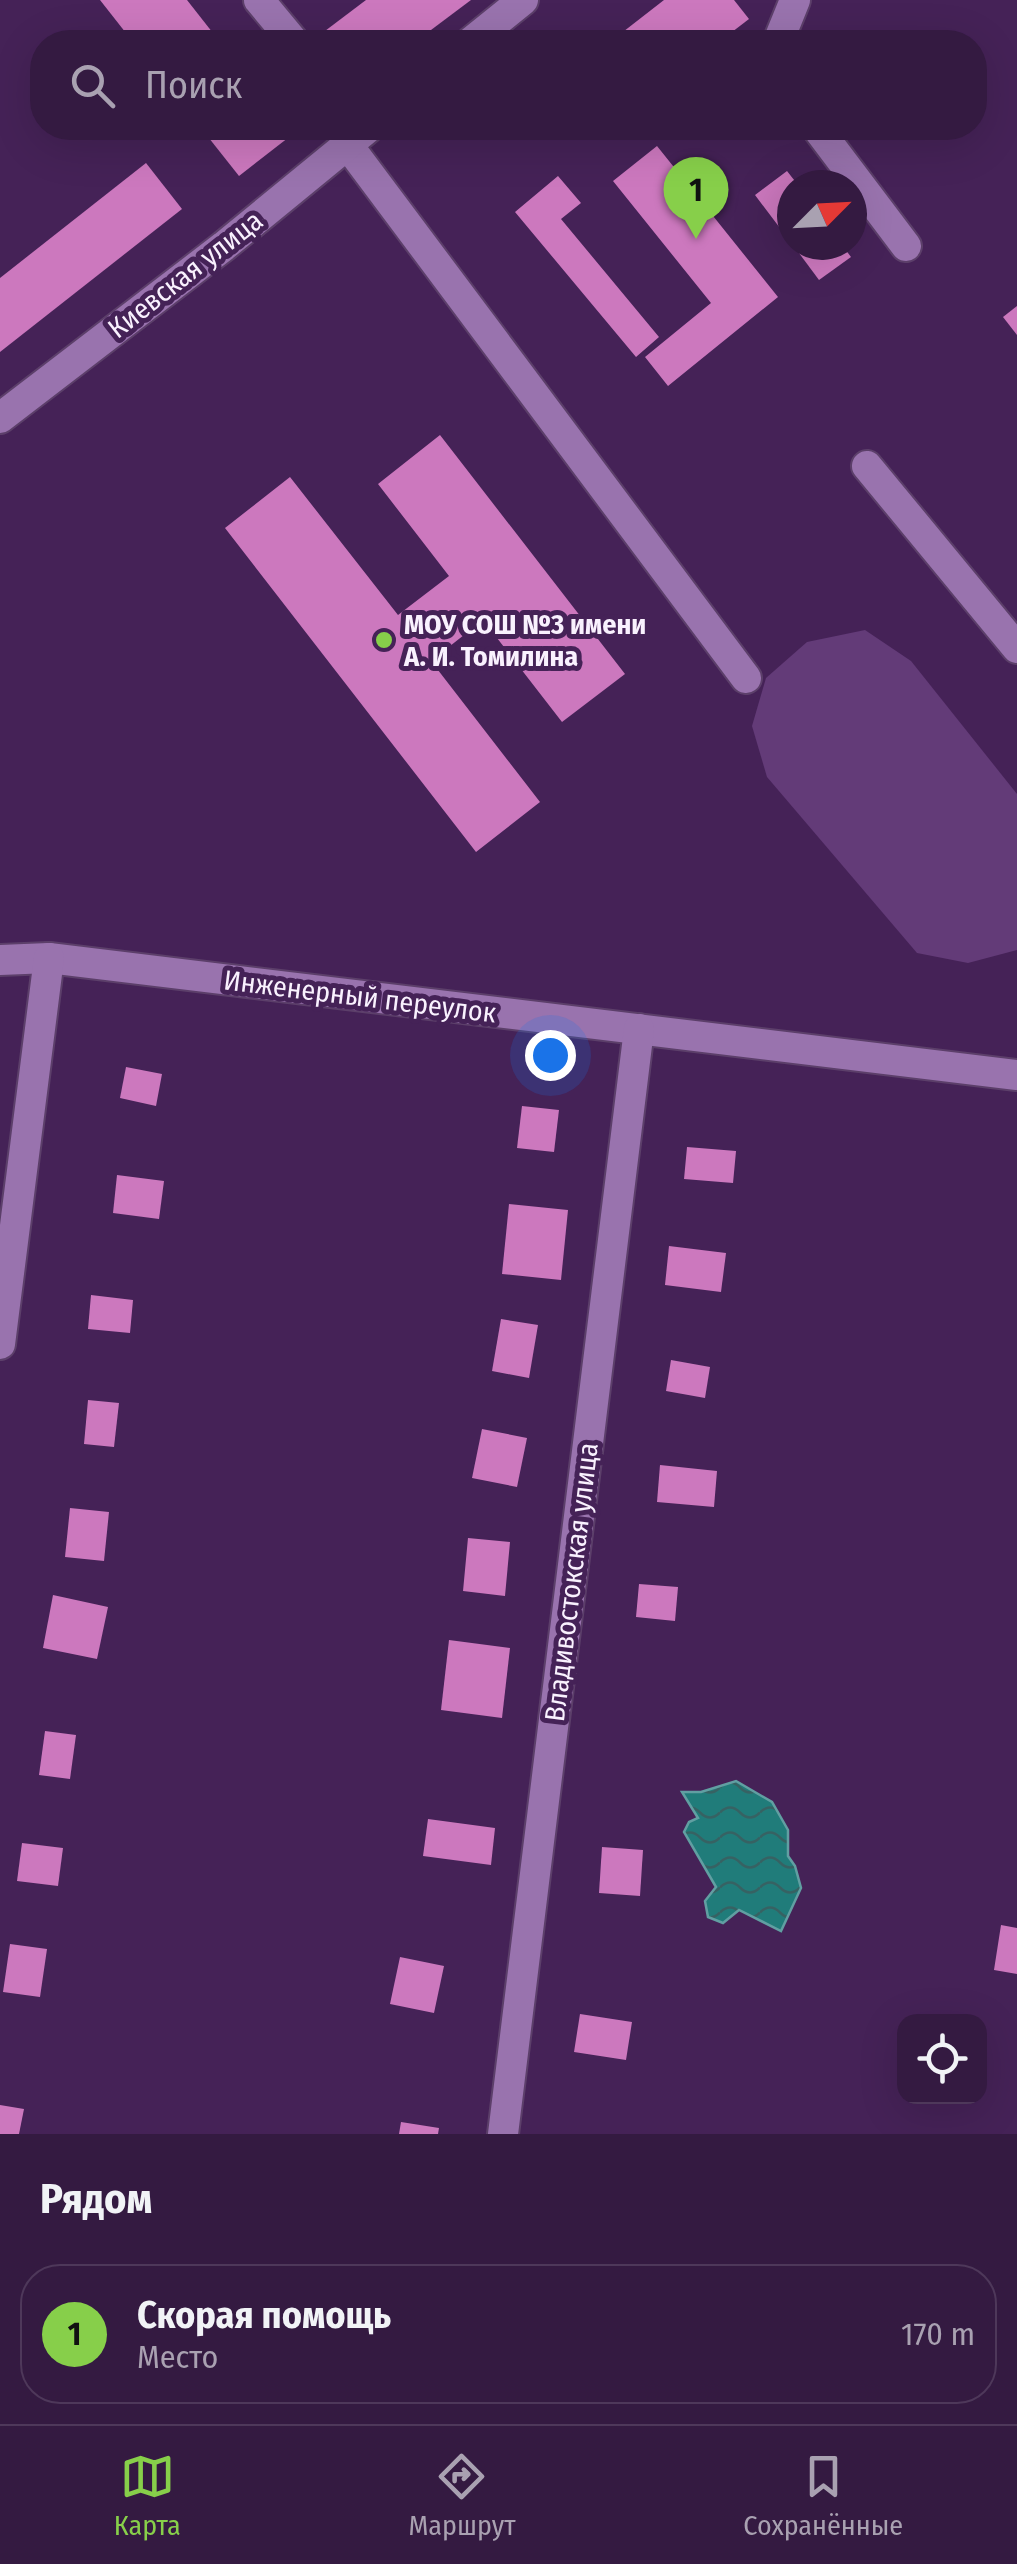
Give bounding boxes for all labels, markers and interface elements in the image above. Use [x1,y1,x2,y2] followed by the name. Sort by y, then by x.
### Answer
[30,30,987,140] search box
[65,58,120,113] icon: search
[145,62,242,108] text: Поиск
[664,156,728,239] pin: 1
[777,170,867,260] north arrow
[102,204,269,345] street label: Киевская улица
[403,608,646,673] place label: МОУ СОШ №3 имени А. И. Томилина
[373,629,395,651] marker: МОУ СОШ №3 имени А. И. Томилина
[222,963,498,1030] street label: Инженерный переулок
[525,1030,576,1081] your location
[538,1441,605,1723] street label: Владивостокская улица
[897,2014,987,2104] map controls
[897,2014,987,2104] button: locate
[40,2174,152,2224] text: Рядом
[137,2292,391,2338] text: Скорая помощь
[68,2315,81,2353] text: 1
[901,2315,975,2353] text: 170 m
[137,2338,218,2376] text: Место
[114,2449,181,2542] tab: Карта
[408,2449,516,2542] tab: Маршрут
[743,2449,903,2542] tab: Сохранённые

